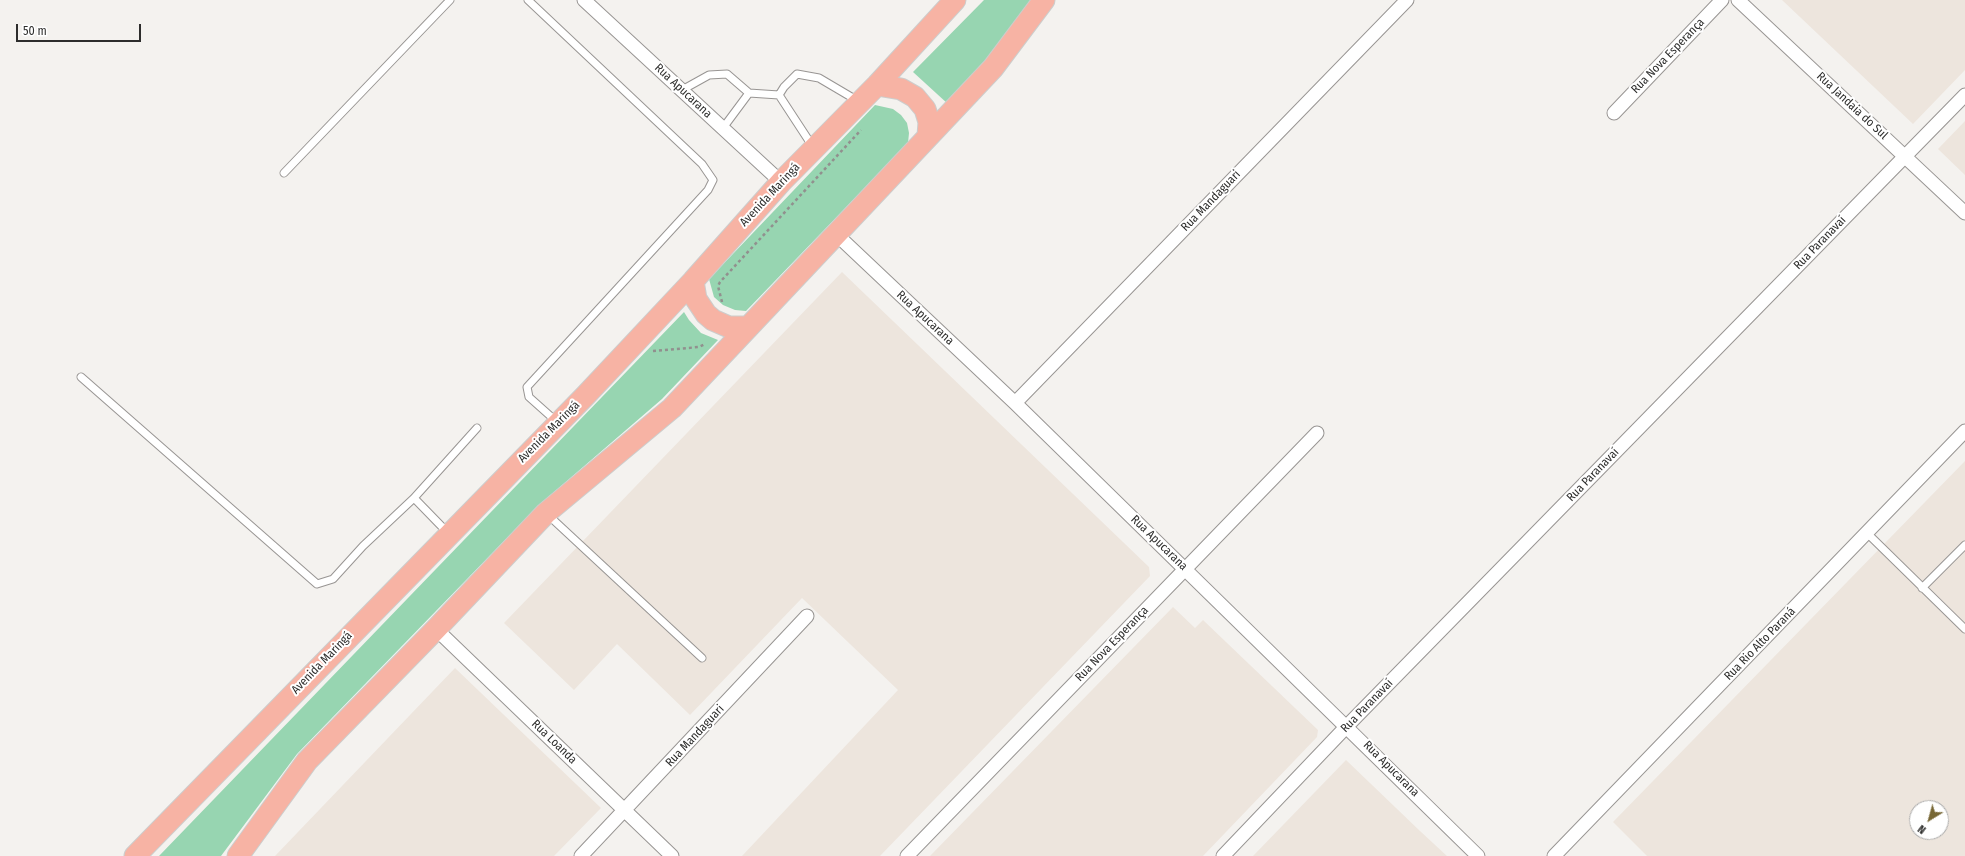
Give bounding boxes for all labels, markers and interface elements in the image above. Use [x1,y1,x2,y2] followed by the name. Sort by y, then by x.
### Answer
[1628,15,1708,97] street label: Rua Nova Esperança
[18,16,143,42] scale bar
[23,24,47,38] text: 50 m
[651,61,715,121] street label: Rua Apucarana
[1813,69,1891,143] street label: Rua Jandaia do Sul
[737,160,803,230] street label: Avenida Maringá
[1178,167,1244,235] street label: Rua Mandaguari
[1791,213,1849,273] street label: Rua Paranavaí
[893,288,957,348] street label: Rua Apucarana
[515,398,583,466] street label: Avenida Maringá
[1564,445,1622,505] street label: Rua Paranavaí
[1128,512,1190,574] street label: Rua Apucarana
[1072,603,1152,685] street label: Rua Nova Esperança
[1721,604,1799,684] street label: Rua Rio Alto Paraná
[289,629,355,697] street label: Avenida Maringá
[1338,676,1396,736] street label: Rua Paranavaí
[663,702,727,770] street label: Rua Mandaguari
[528,717,580,767] street label: Rua Loanda
[1360,738,1422,800] street label: Rua Apucarana
[1909,800,1949,840] north arrow
[1916,822,1929,836] text: N

